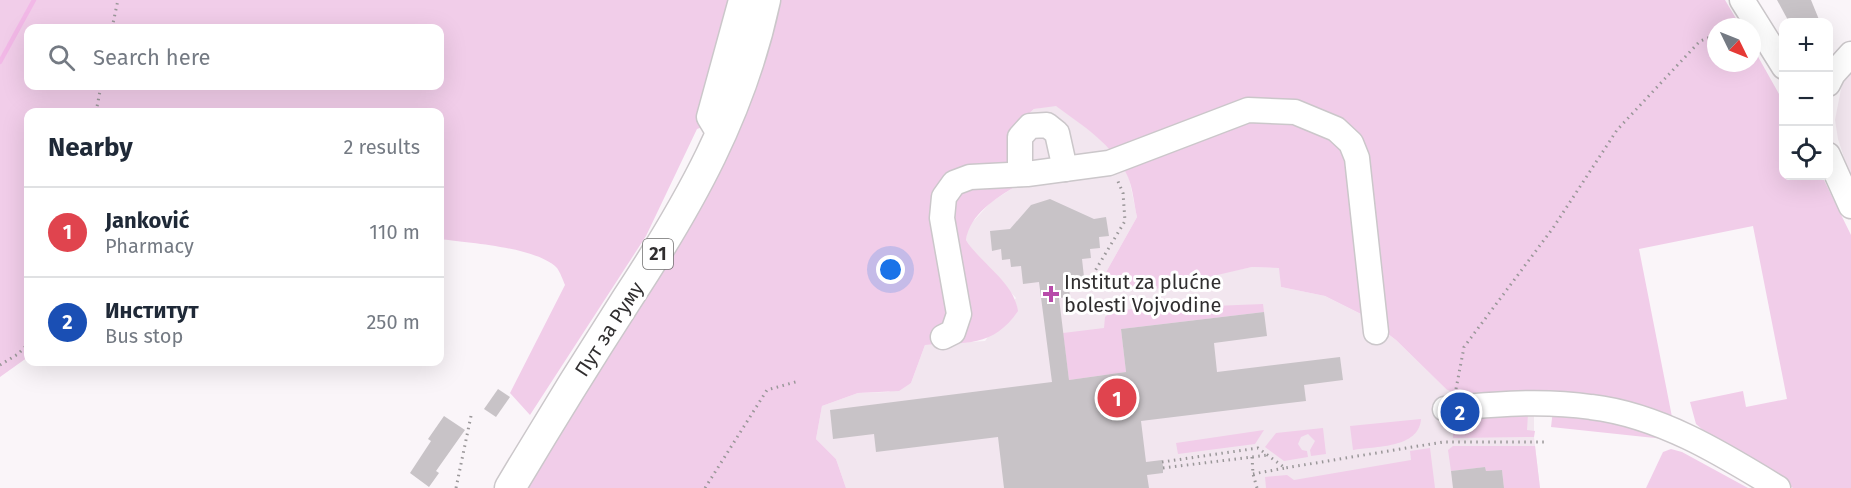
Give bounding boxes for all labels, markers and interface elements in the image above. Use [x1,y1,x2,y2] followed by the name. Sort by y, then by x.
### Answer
[1707,18,1761,72] north arrow
[1779,18,1833,180] map controls
[1779,18,1833,72] button: +
[24,24,444,90] search box
[45,41,78,74] icon: search
[93,44,211,71] text: Search here
[1779,72,1833,126] button: −
[1779,126,1833,180] button: locate
[48,132,133,163] text: Nearby
[343,135,420,159] text: 2 results
[105,207,189,234] text: Janković
[63,220,72,244] text: 1
[369,220,420,244] text: 110 m
[105,234,194,258] text: Pharmacy
[643,239,673,269] road number: 21
[876,255,905,284] your location
[1064,270,1221,317] place label: Institut za plućne bolesti Vojvodine
[569,277,649,381] street label: Пут за Руму
[1042,285,1060,303] marker: Institut za plućne bolesti Vojvodine
[105,297,199,324] text: Институт
[62,310,73,334] text: 2
[366,310,420,334] text: 250 m
[105,324,183,348] text: Bus stop
[1098,376,1136,420] pin: 1
[1440,390,1480,434] pin: 2

